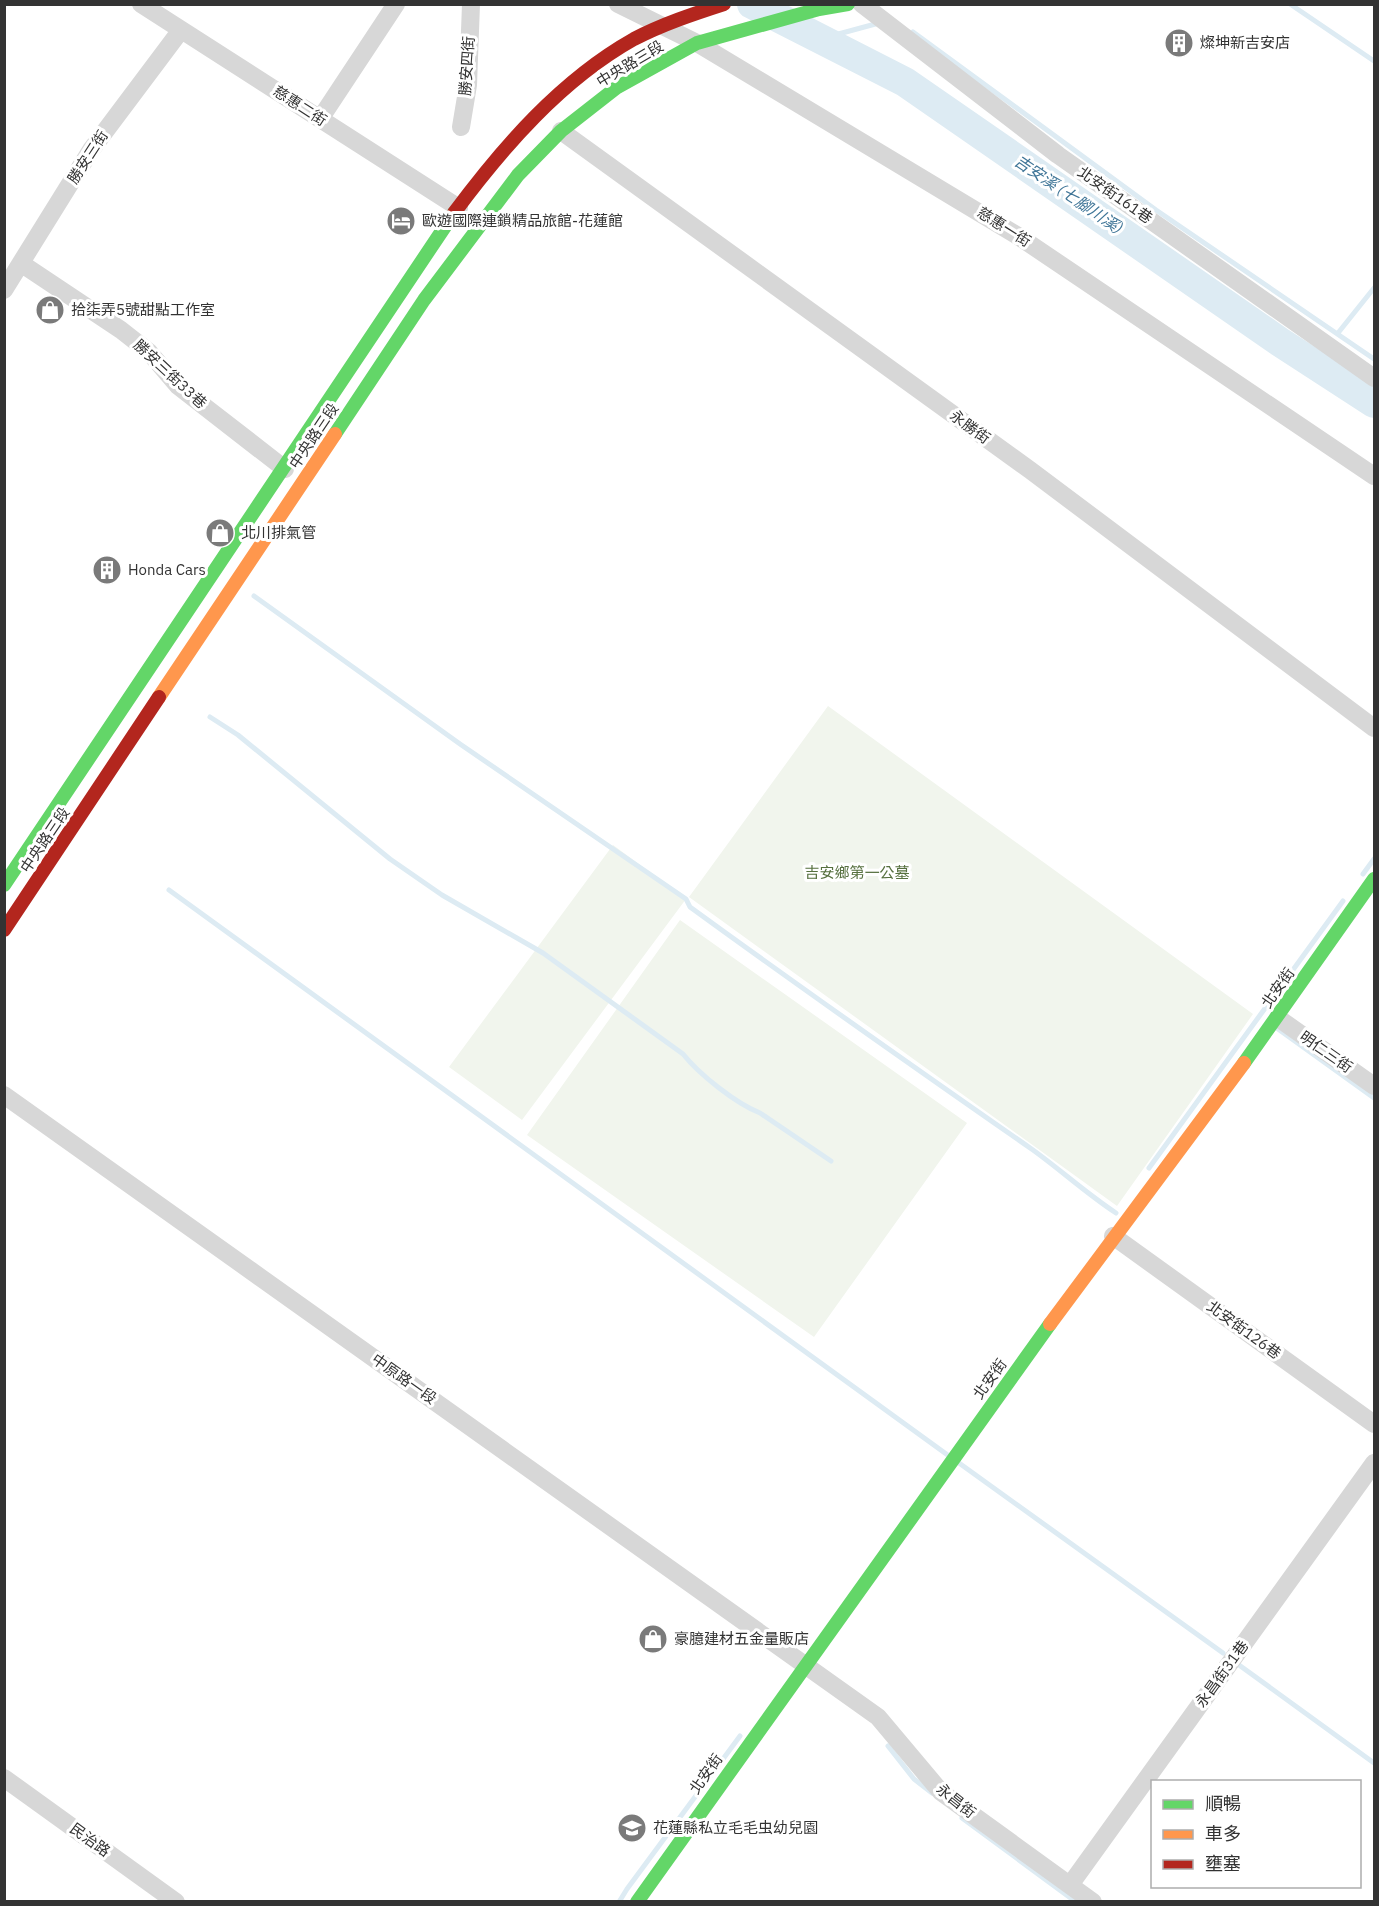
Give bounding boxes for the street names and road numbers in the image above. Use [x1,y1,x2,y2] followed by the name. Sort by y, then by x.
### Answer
[455,35,478,97] street label: 勝安四街
[593,36,667,91] street label: 中央路三段
[270,81,331,130] street label: 慈惠二街
[63,126,112,187] street label: 勝安三街
[1074,162,1156,227] street label: 北安街161巷
[974,203,1035,251] street label: 慈惠一街
[130,335,211,412] street label: 勝安三街33巷
[285,399,342,472] street label: 中央路三段
[947,406,994,448] street label: 永勝街
[16,803,73,876] street label: 中央路三段
[1257,964,1298,1012] street label: 北安街
[1296,1027,1356,1077] street label: 明仁三街
[1204,1296,1285,1363] street label: 北安街126巷
[368,1349,440,1408] street label: 中原路一段
[969,1355,1011,1402] street label: 北安街
[1191,1637,1252,1711] street label: 永昌街31巷
[685,1750,726,1798] street label: 北安街
[933,1779,980,1822] street label: 永昌街
[67,1819,114,1861] street label: 民治路

